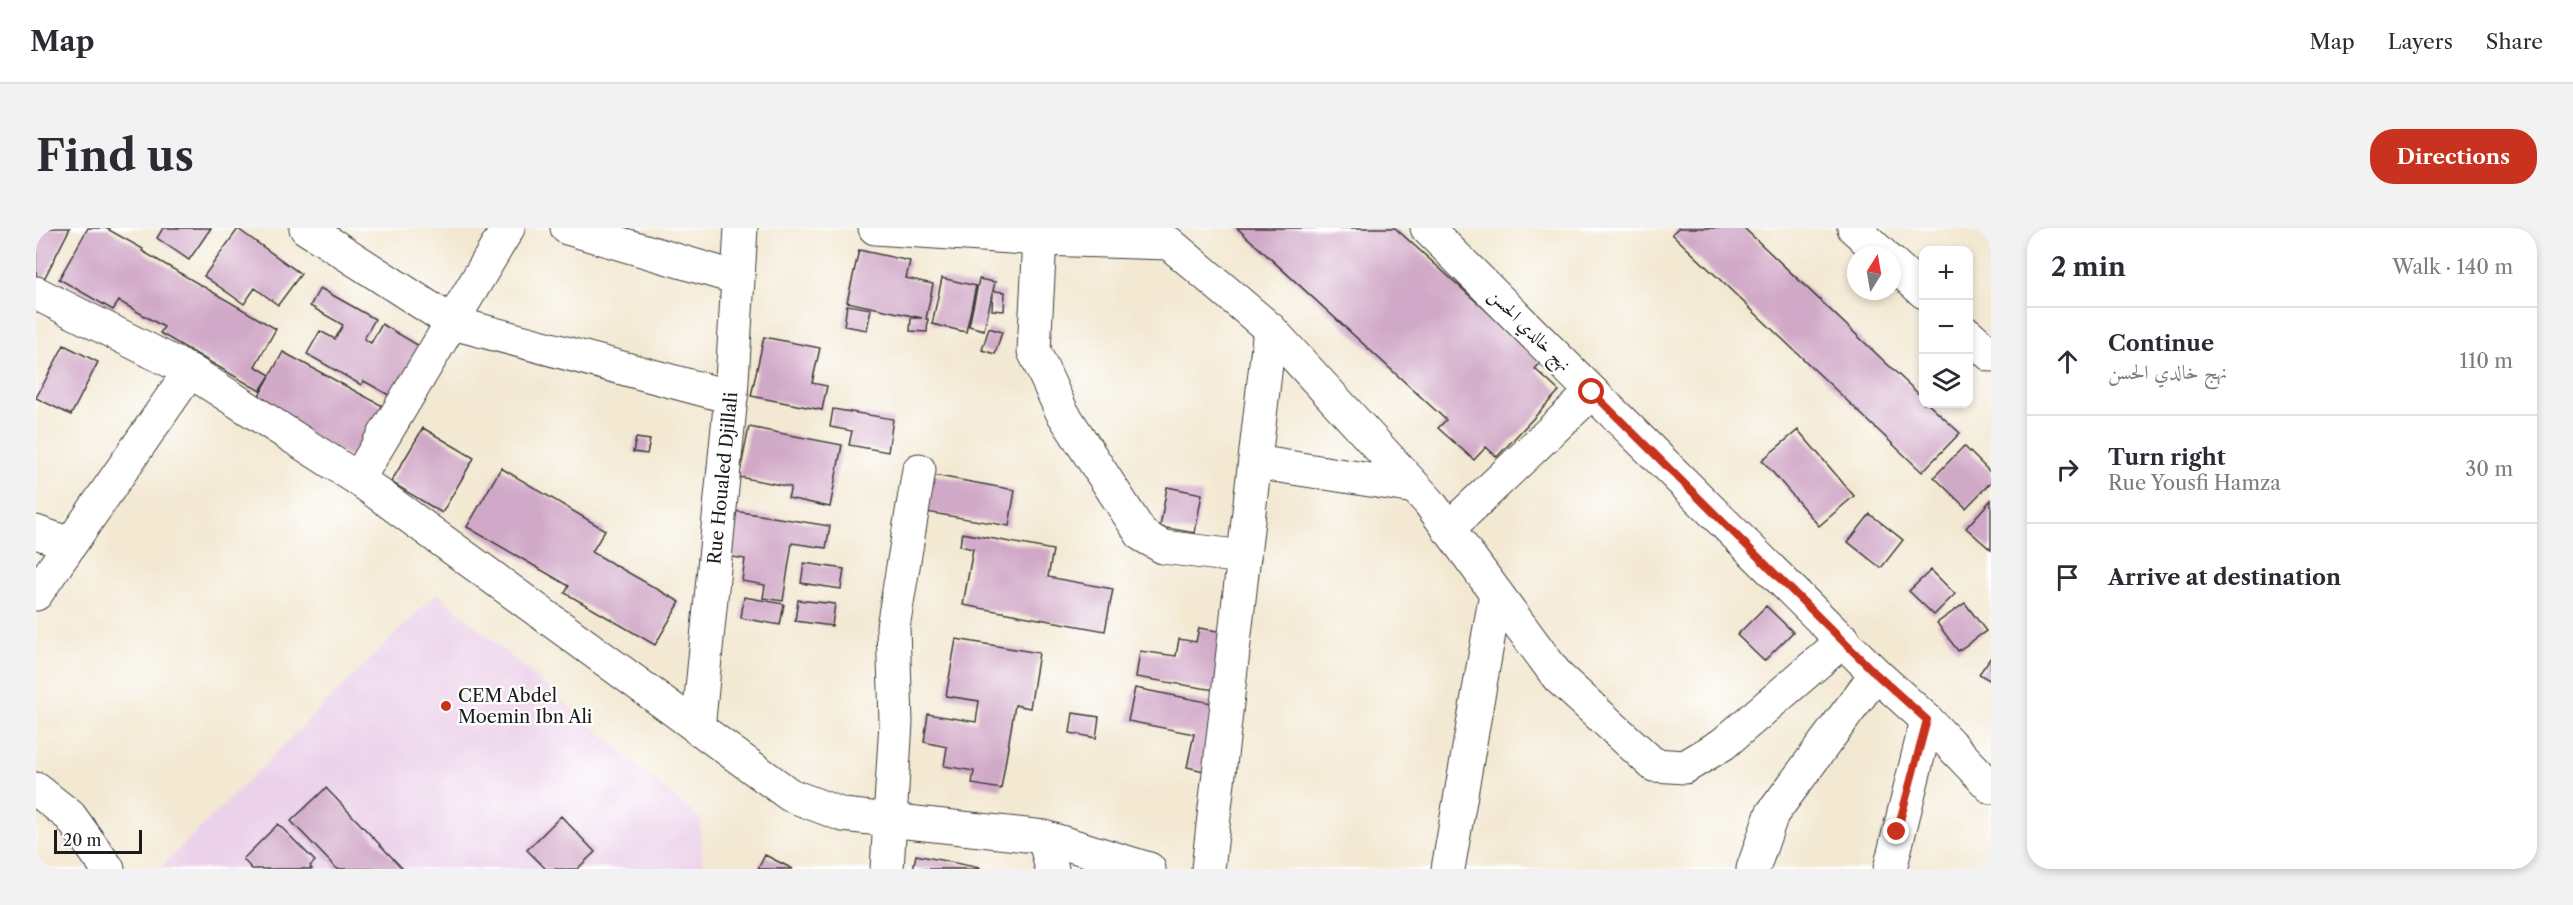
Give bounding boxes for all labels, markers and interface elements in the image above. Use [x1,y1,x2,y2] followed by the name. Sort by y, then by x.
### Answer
[30,24,94,58] text: Map
[2310,29,2355,54] text: Map
[2388,29,2453,54] text: Layers
[2486,29,2543,54] text: Share
[2370,129,2537,184] button: Directions
[36,130,194,182] text: Find us
[1847,246,1901,300] north arrow
[1919,246,1973,408] map controls
[1919,246,1973,300] button: +
[2051,251,2126,283] text: 2 min
[2392,255,2513,279] text: Walk · 140 m
[1481,284,1576,379] street label: نهج خالدي الحسن
[1919,300,1973,354] button: −
[2108,330,2214,357] text: Continue
[2051,345,2084,378] icon: ahead
[2460,349,2513,373] text: 110 m
[1919,354,1973,408] button: layers
[2108,360,2227,384] text: نهج خالدي الحسن
[1578,378,1604,404] route start
[703,391,742,566] street label: Rue Houaled Djillali
[2108,444,2226,471] text: Turn right
[2051,453,2084,486] icon: right
[2465,457,2513,481] text: 30 m
[2108,471,2281,495] text: Rue Yousfi Hamza
[2051,561,2084,594] icon: arrive
[2108,564,2341,591] text: Arrive at destination
[458,685,593,728] place label: CEM Abdel Moemin Ibn Ali
[439,699,453,713] marker: CEM Abdel Moemin Ibn Ali
[1883,818,1909,844] route end
[54,827,142,854] scale bar
[63,830,102,850] text: 20 m

